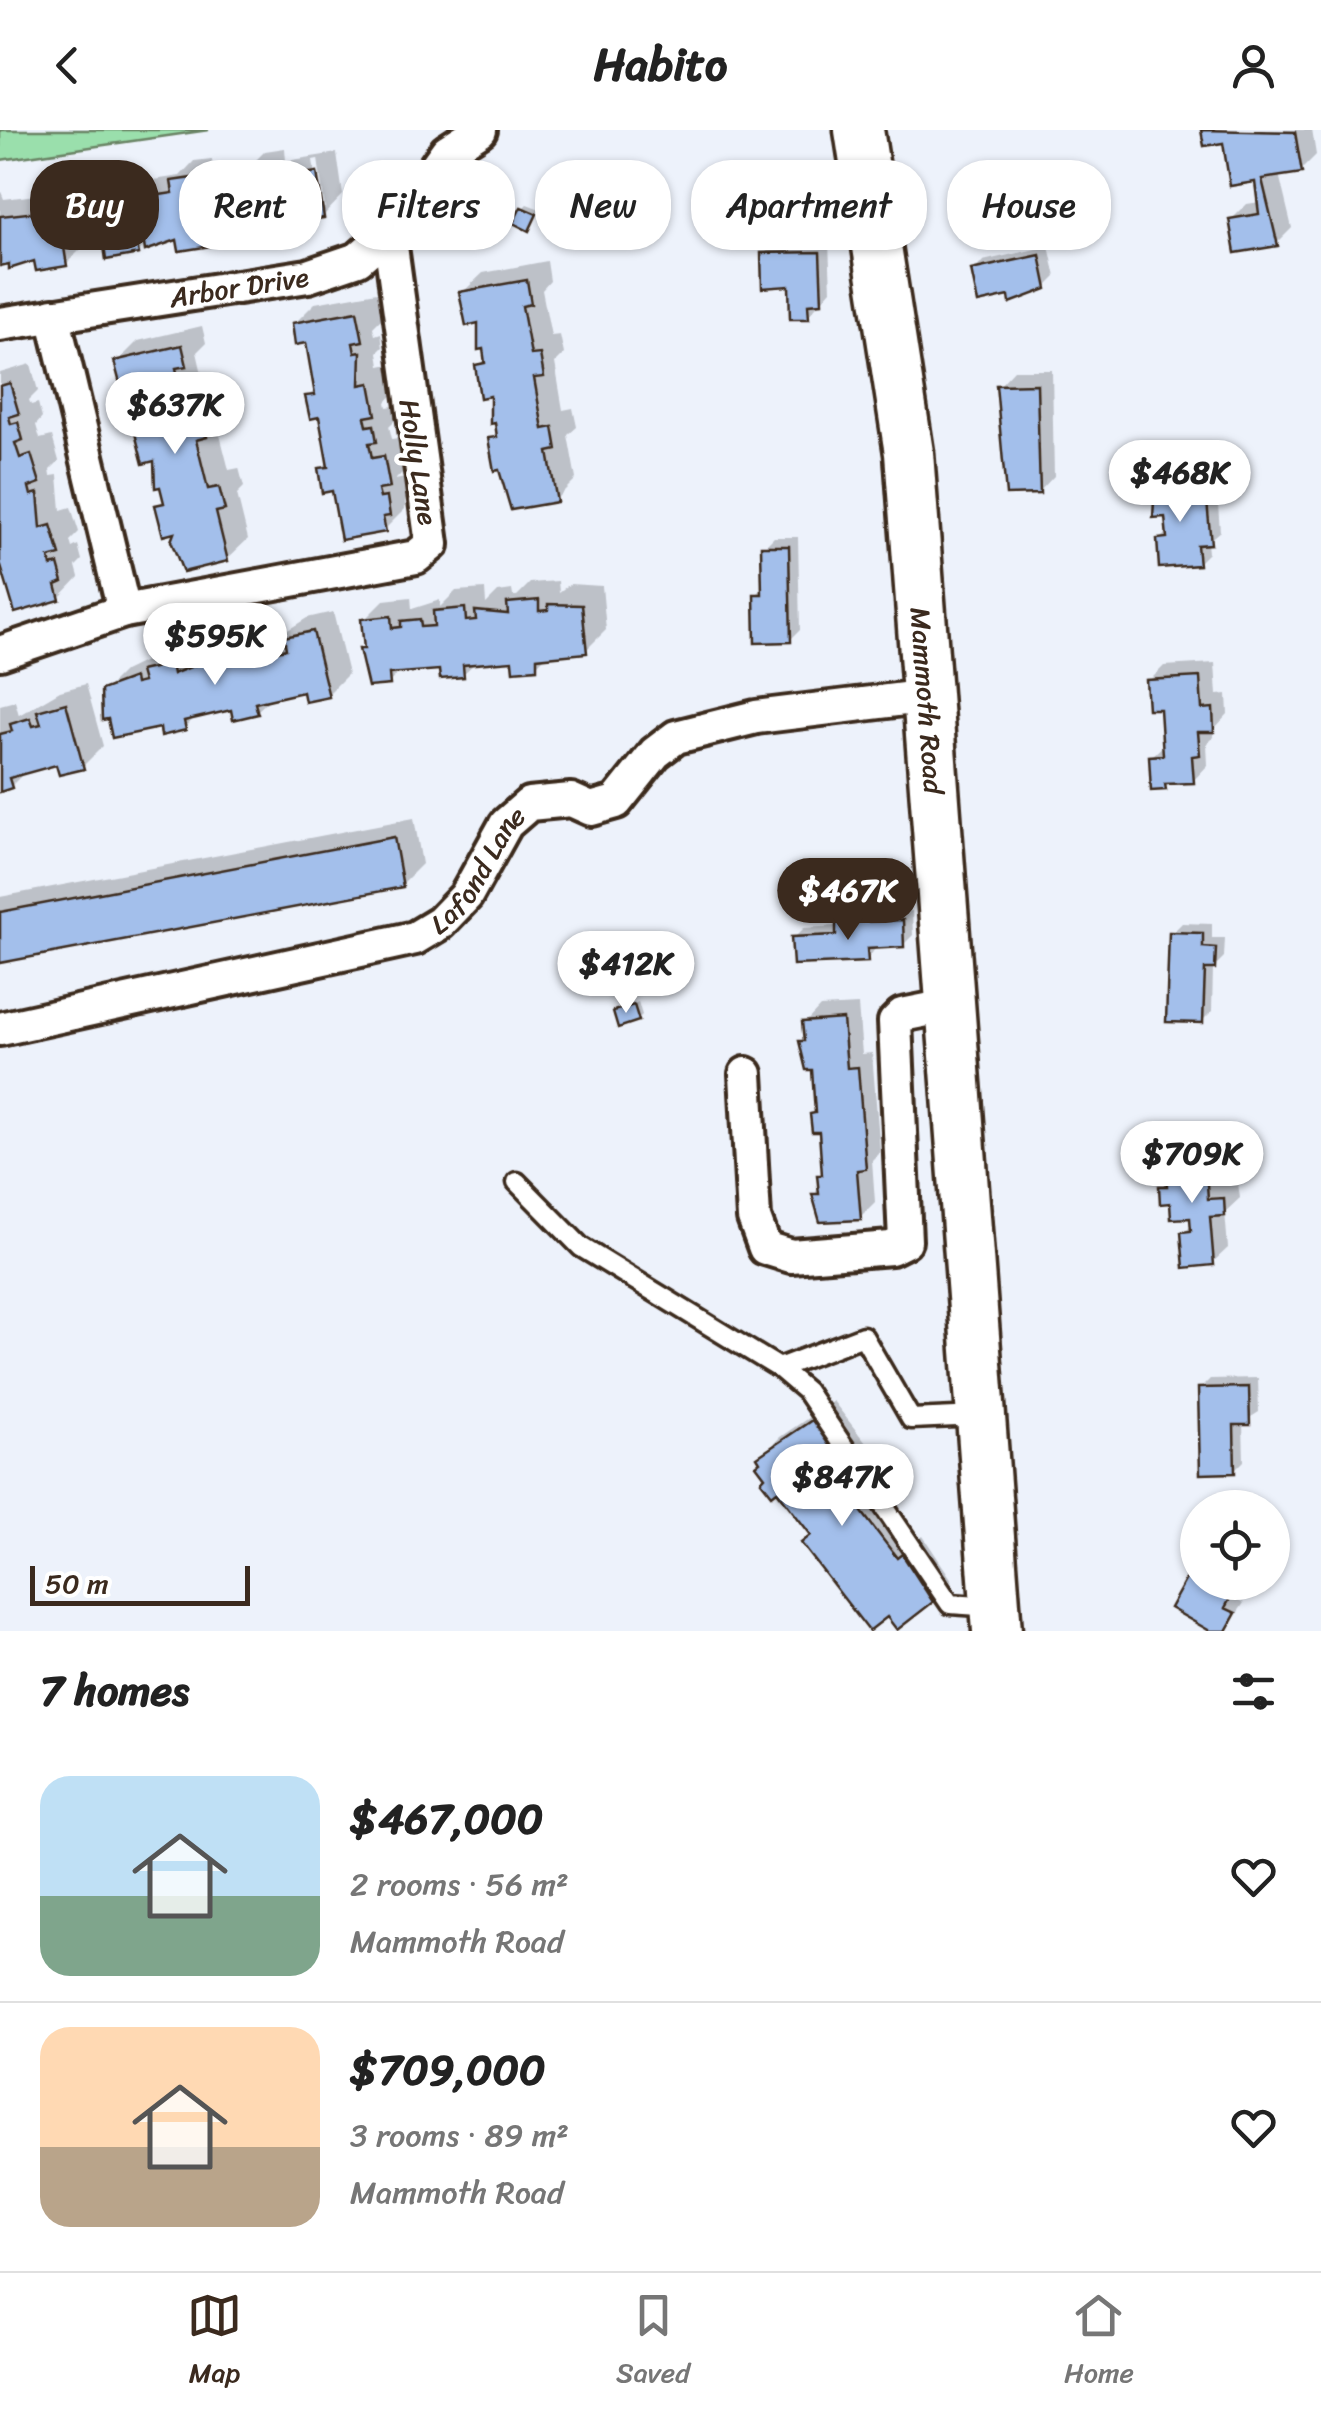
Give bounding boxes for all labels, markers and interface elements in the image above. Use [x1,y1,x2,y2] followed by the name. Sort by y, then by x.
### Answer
[594,25,727,105] text: Habito
[40,38,95,93] icon: back
[1226,38,1281,93] icon: person
[30,160,159,250] chip: Buy
[179,160,322,250] chip: Rent
[342,160,515,250] chip: Filters
[535,160,671,250] chip: New
[691,160,927,250] chip: Apartment
[947,160,1111,250] chip: House
[165,252,312,322] street label: Arbor Drive
[105,372,245,457] pin: $637K
[127,376,223,433] text: $637K
[384,395,453,529] street label: Holly Lane
[1110,440,1250,525] pin: $468K
[1131,444,1229,501] text: $468K
[145,603,285,688] pin: $595K
[896,605,959,798] street label: Mammoth Road
[165,607,265,664] text: $595K
[421,793,537,948] street label: Lafond Lane
[778,858,918,943] pin: $467K
[799,862,897,919] text: $467K
[556,931,696,1016] pin: $412K
[579,935,673,992] text: $412K
[1122,1121,1262,1206] pin: $709K
[1142,1125,1242,1182] text: $709K
[772,1444,912,1529] pin: $847K
[793,1448,891,1505] text: $847K
[1180,1490,1290,1600] map controls
[1180,1490,1290,1600] button: locate
[45,1559,109,1608] text: 50 m
[30,1561,250,1606] scale bar
[40,1654,189,1728] text: 7 homes
[1226,1664,1281,1719] icon: filters
[350,1782,543,1856] text: $467,000
[120,1816,240,1936] icon: home
[1226,1849,1281,1904] icon: heart
[350,1856,569,1913] text: 2 rooms · 56 m²
[350,1913,564,1970] text: Mammoth Road
[350,2033,546,2107] text: $709,000
[120,2067,240,2187] icon: home
[1226,2100,1281,2155] icon: heart
[350,2107,569,2164] text: 3 rooms · 89 m²
[350,2164,564,2221] text: Mammoth Road
[187,2288,242,2397] tab: Map
[616,2288,690,2397] tab: Saved
[1064,2288,1134,2397] tab: Home

